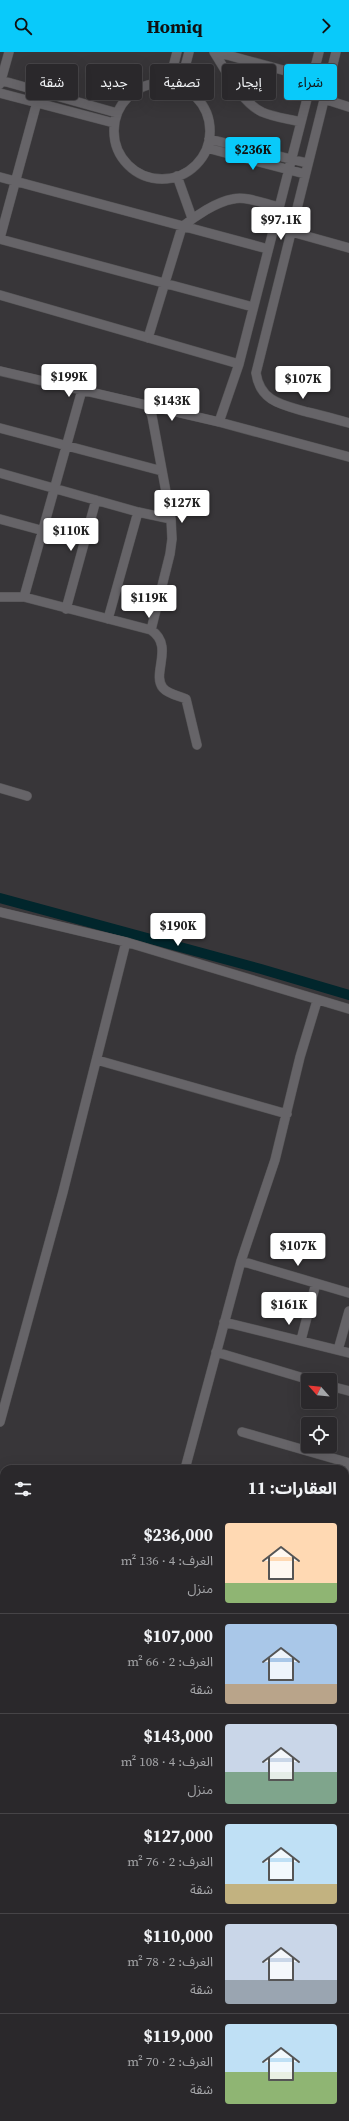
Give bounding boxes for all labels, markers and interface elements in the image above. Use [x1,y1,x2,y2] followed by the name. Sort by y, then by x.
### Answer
[147,14,202,39] text: Homiq
[12,15,34,37] icon: search
[315,15,337,37] icon: forward
[26,64,78,100] chip: شقة
[86,64,142,100] chip: جديد
[150,64,214,100] chip: تصفية
[222,64,276,100] chip: إيجار
[284,64,337,100] chip: شراء
[225,137,281,171] pin: $236K
[234,141,272,158] text: $236K
[248,207,314,241] pin: $97.1K
[260,211,302,228] text: $97.1K
[41,364,97,398] pin: $199K
[275,366,331,400] pin: $107K
[50,368,88,385] text: $199K
[284,370,322,387] text: $107K
[144,388,200,422] pin: $143K
[153,392,191,409] text: $143K
[154,490,210,524] pin: $127K
[163,494,201,511] text: $127K
[43,518,99,552] pin: $110K
[52,522,90,539] text: $110K
[121,585,177,619] pin: $119K
[130,589,168,606] text: $119K
[150,913,206,947] pin: $190K
[159,917,197,934] text: $190K
[270,1233,326,1267] pin: $107K
[279,1237,317,1254] text: $107K
[261,1292,317,1326] pin: $161K
[270,1296,308,1313] text: $161K
[301,1373,337,1409] north arrow
[301,1373,337,1453] map controls
[301,1417,337,1453] button: locate
[248,1476,337,1500] text: العقارات: 11
[12,1478,34,1500] icon: filters
[143,1523,213,1547] text: $236,000
[257,1539,305,1587] icon: home
[121,1552,213,1569] text: الغرف: 4 · 136 m²
[188,1580,213,1597] text: منزل
[143,1624,213,1648] text: $107,000
[257,1640,305,1688] icon: home
[127,1653,213,1670] text: الغرف: 2 · 66 m²
[190,1681,213,1698] text: شقة
[143,1724,213,1748] text: $143,000
[257,1740,305,1788] icon: home
[121,1753,213,1770] text: الغرف: 4 · 108 m²
[188,1781,213,1798] text: منزل
[143,1824,213,1848] text: $127,000
[257,1840,305,1888] icon: home
[127,1853,213,1870] text: الغرف: 2 · 76 m²
[190,1881,213,1898] text: شقة
[143,1924,213,1948] text: $110,000
[257,1940,305,1988] icon: home
[127,1953,213,1970] text: الغرف: 2 · 78 m²
[190,1981,213,1998] text: شقة
[143,2024,213,2048] text: $119,000
[257,2040,305,2088] icon: home
[127,2053,213,2070] text: الغرف: 2 · 70 m²
[190,2081,213,2098] text: شقة

